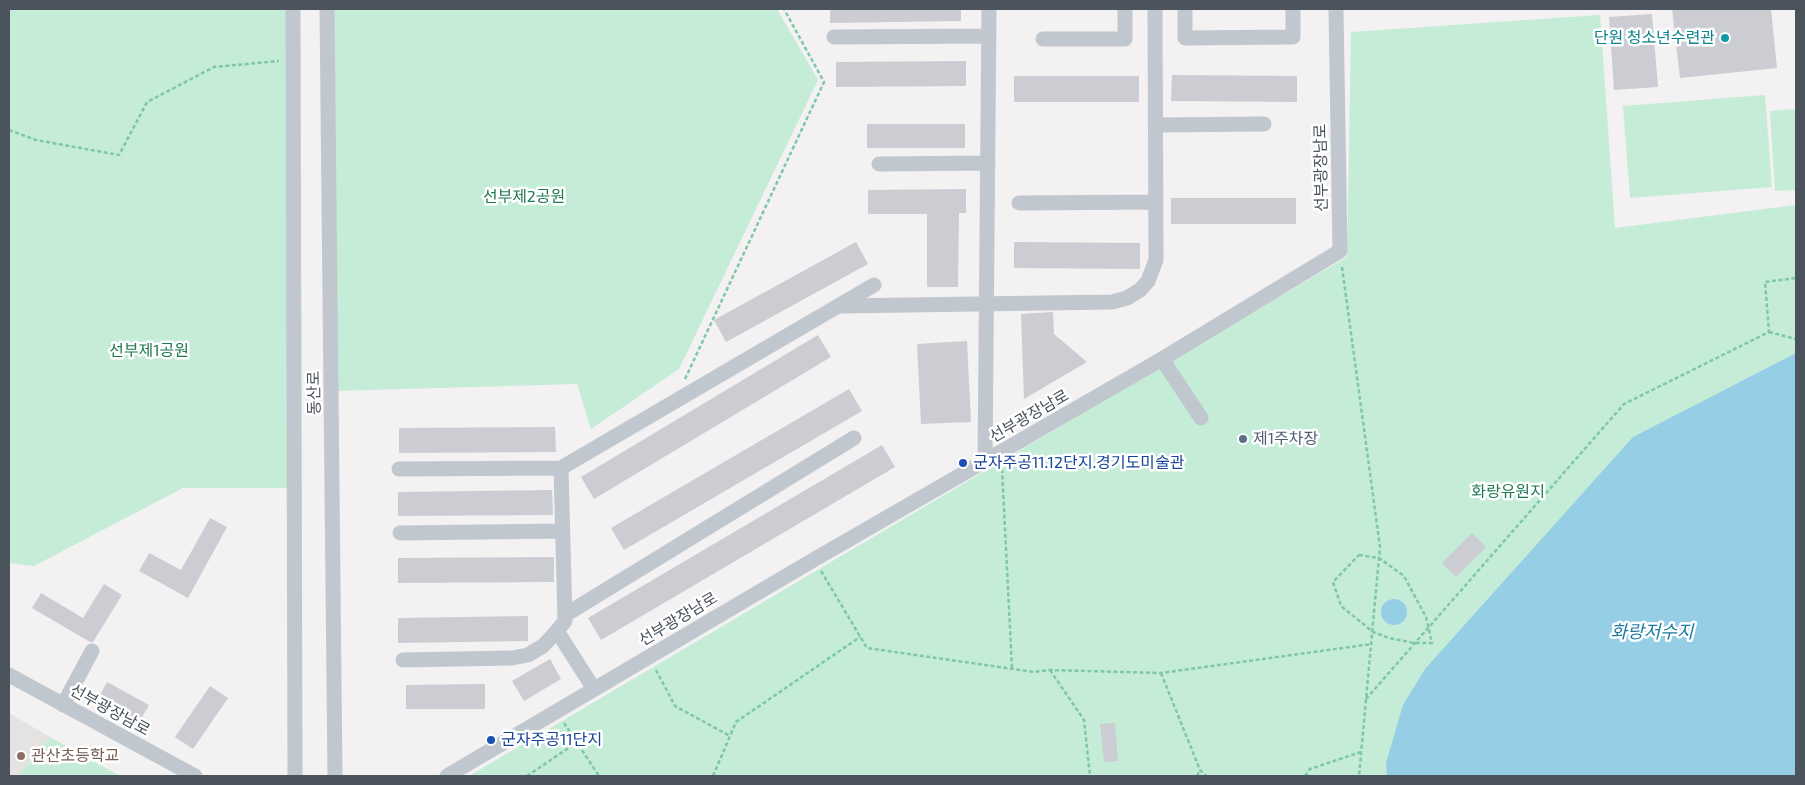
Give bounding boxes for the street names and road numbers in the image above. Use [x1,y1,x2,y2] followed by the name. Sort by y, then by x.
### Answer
[1311,124,1331,212] street label: 선부광장남로
[304,371,324,415] street label: 동산로
[986,386,1072,446] street label: 선부광장남로
[635,588,721,650] street label: 선부광장남로
[67,680,153,740] street label: 선부광장남로

